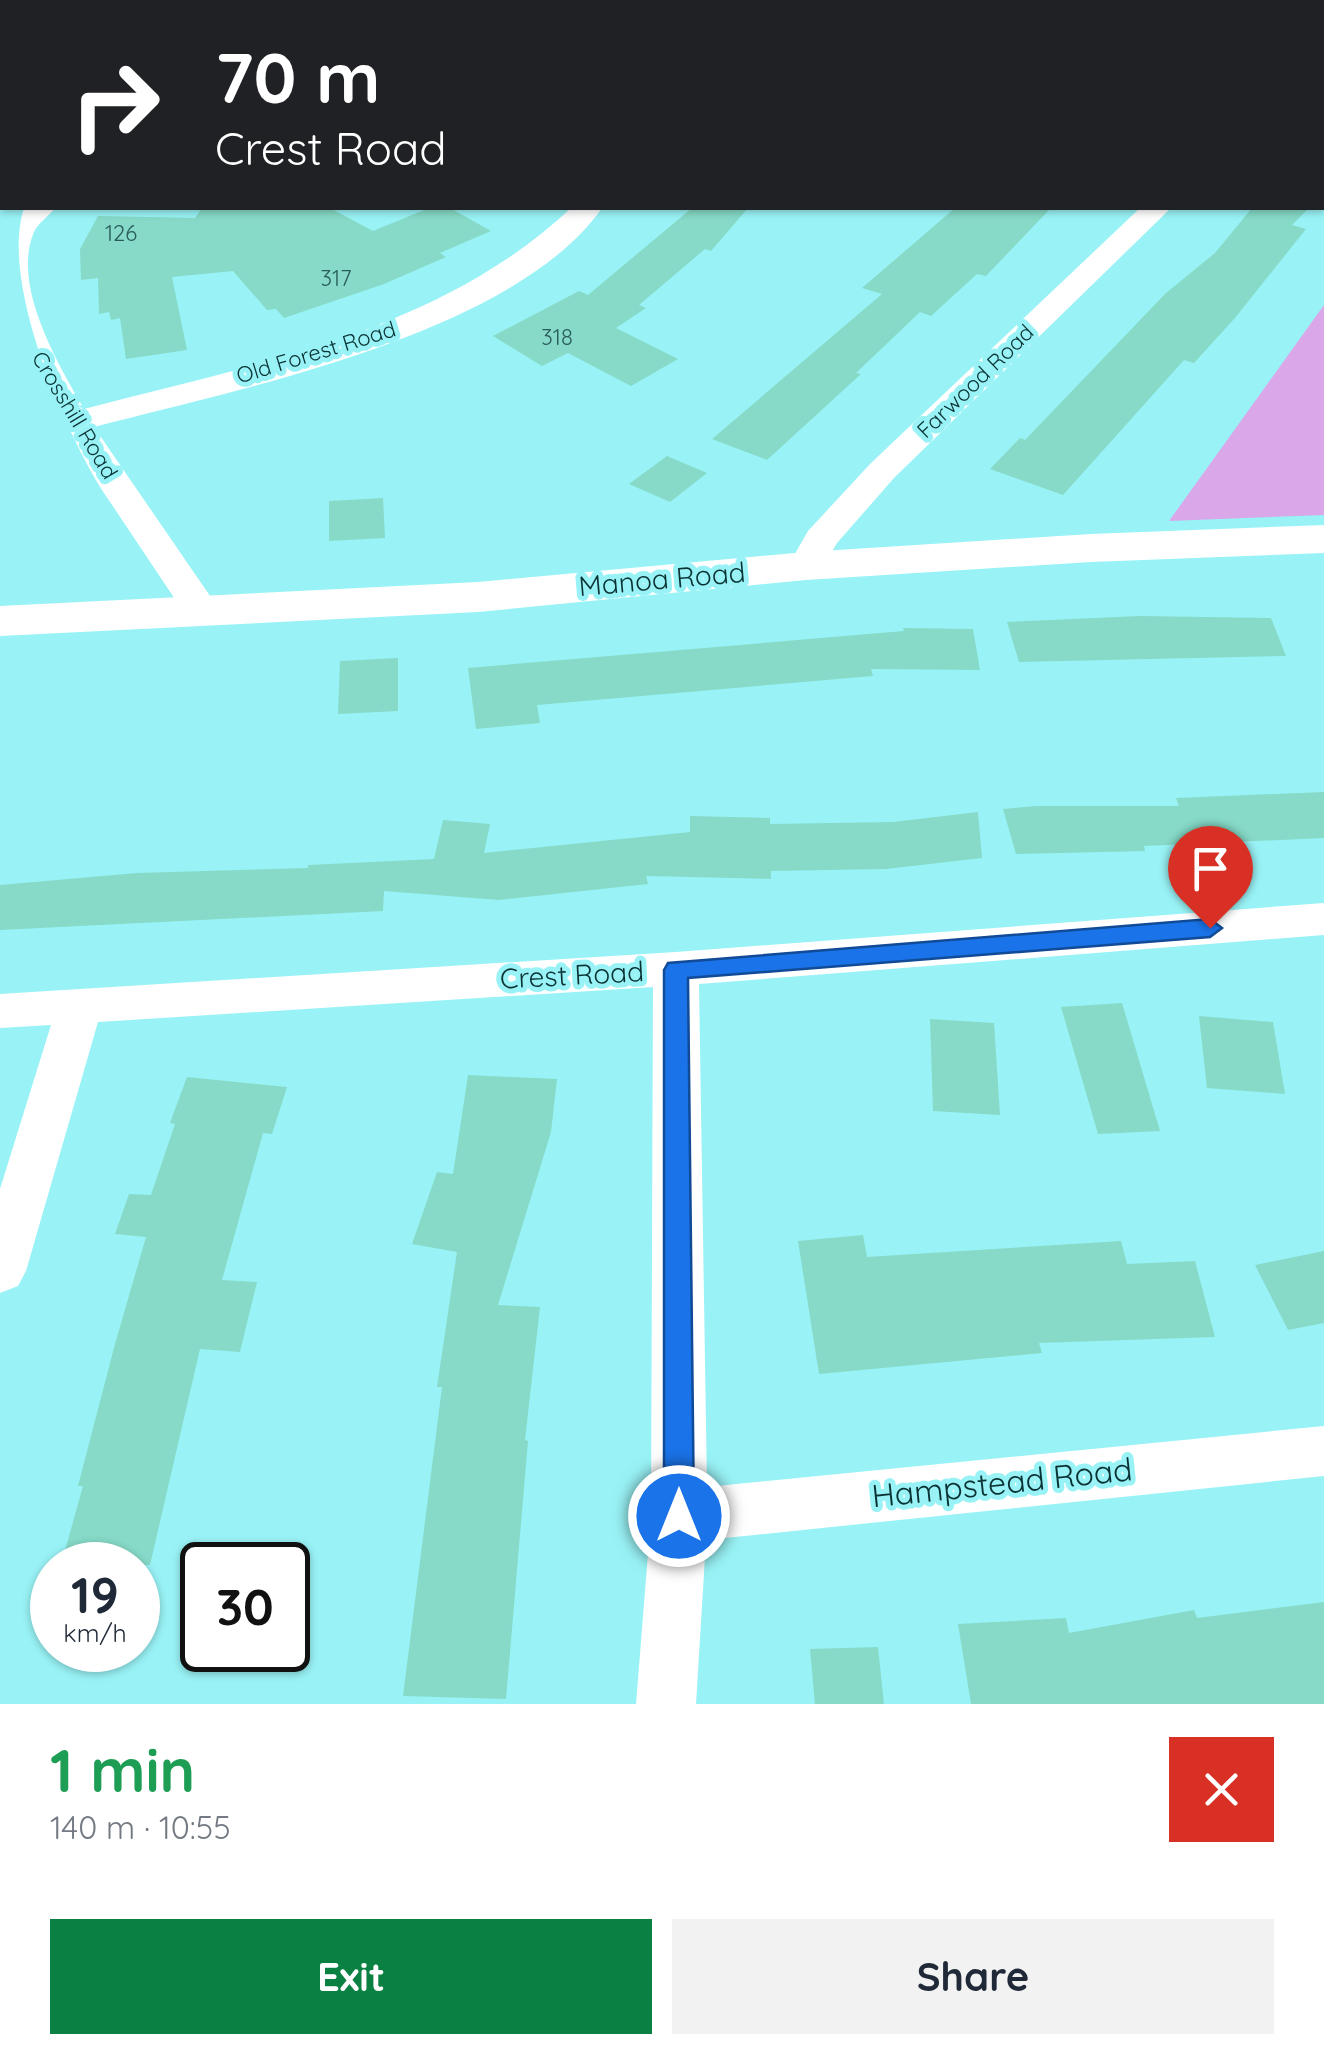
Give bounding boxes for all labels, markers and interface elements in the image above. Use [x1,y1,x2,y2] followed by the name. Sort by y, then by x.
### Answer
[215,33,381,121] text: 70 m
[50,40,180,170] icon: right
[215,120,446,176] text: Crest Road
[105,219,137,247] house number: 126
[321,264,351,292] house number: 317
[233,314,399,390] street label: Old Forest Road
[911,318,1039,444] street label: Farwood Road
[541,323,573,351] house number: 318
[26,346,124,484] street label: Crosshill Road
[577,554,747,603] street label: Manoa Road
[1168,826,1253,929] pin
[1183,841,1238,896] icon: arrive
[499,953,645,996] street label: Crest Road
[870,1448,1134,1516] street label: Hampstead Road
[627,1464,731,1568] position arrow
[180,1542,310,1672] speed limit sign: 30
[71,1563,119,1626] text: 19
[63,1617,127,1648] text: km/h
[50,1732,195,1807] text: 1 min
[1169,1737,1274,1842] button: close
[50,1807,231,1847] text: 140 m · 10:55
[50,1919,652,2034] button: Exit
[672,1919,1274,2034] button: Share

